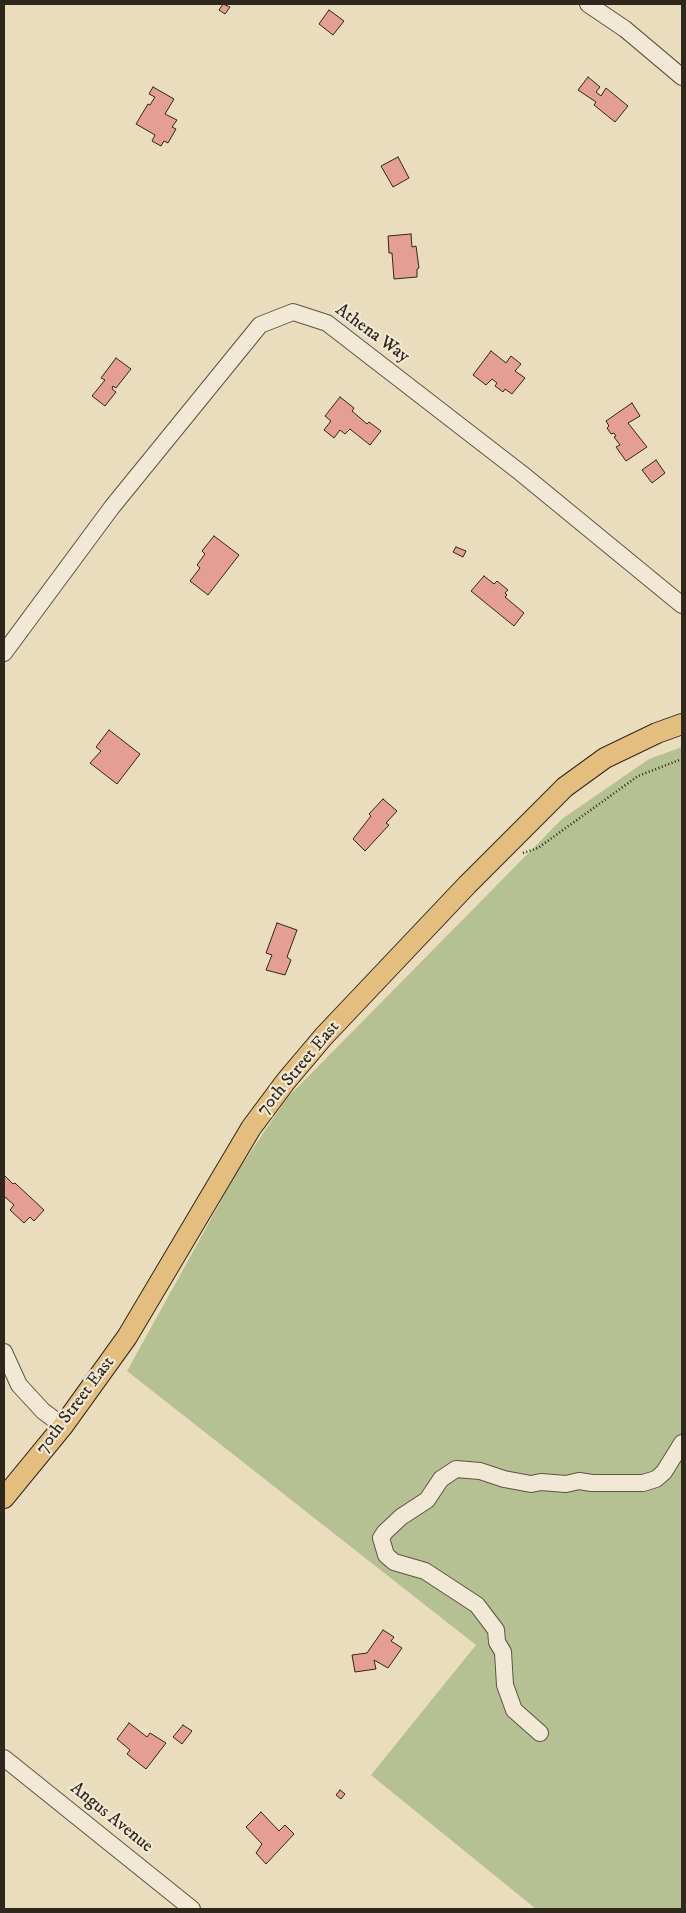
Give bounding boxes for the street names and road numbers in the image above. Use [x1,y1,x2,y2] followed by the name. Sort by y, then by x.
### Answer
[331,300,413,368] street label: Athena Way
[253,1017,345,1121] street label: 70th Street East
[32,1353,120,1459] street label: 70th Street East
[65,1778,157,1858] street label: Angus Avenue

